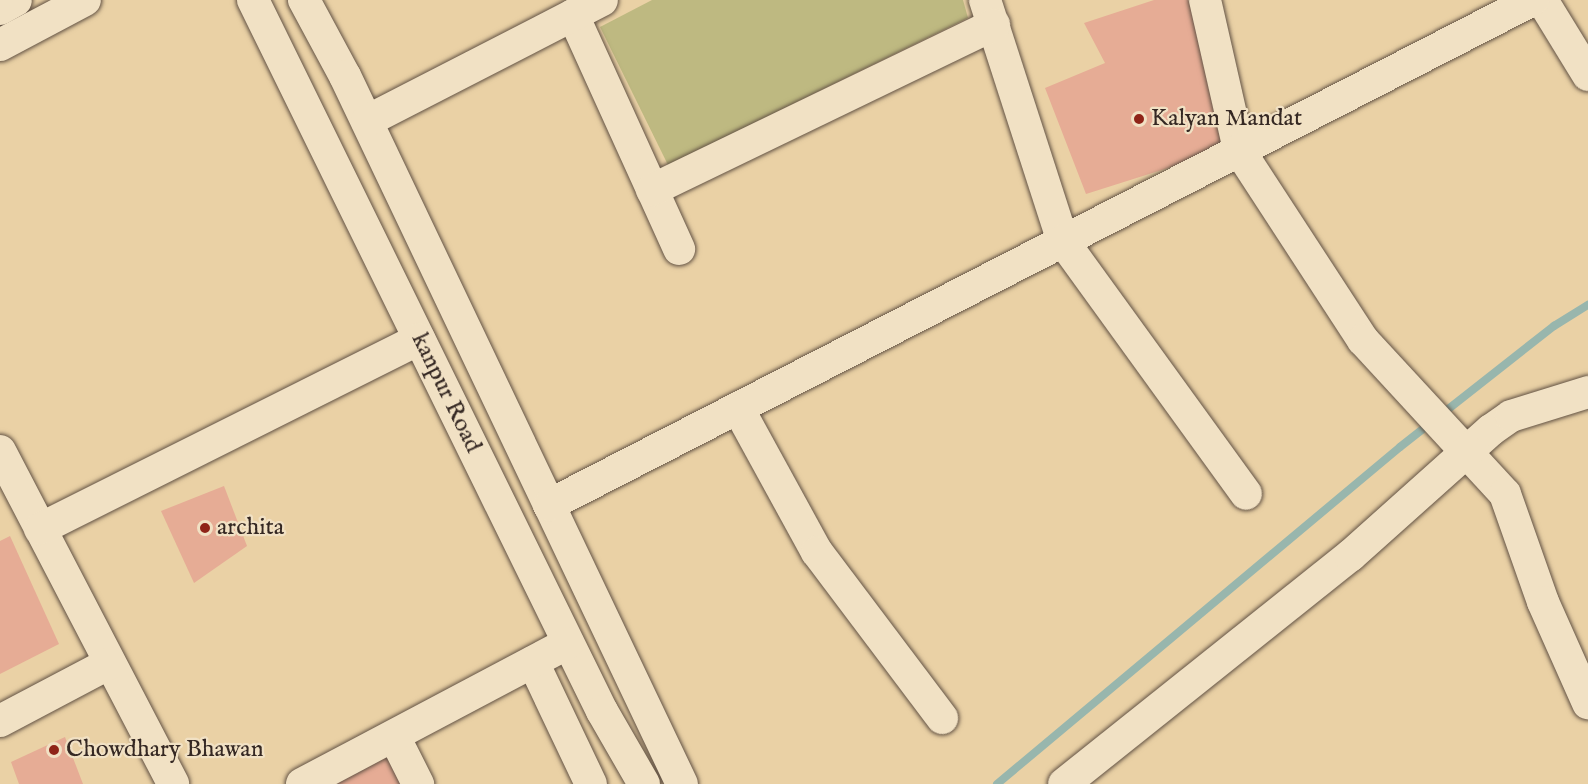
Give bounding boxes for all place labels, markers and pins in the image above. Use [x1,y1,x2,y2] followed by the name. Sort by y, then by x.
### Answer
[1151,105,1302,133] place label: Kalyan Mandat
[1132,112,1146,126] marker: Kalyan Mandat
[217,514,284,542] place label: archita
[198,521,212,535] marker: archita
[66,736,263,764] place label: Chowdhary Bhawan
[47,743,61,757] marker: Chowdhary Bhawan

